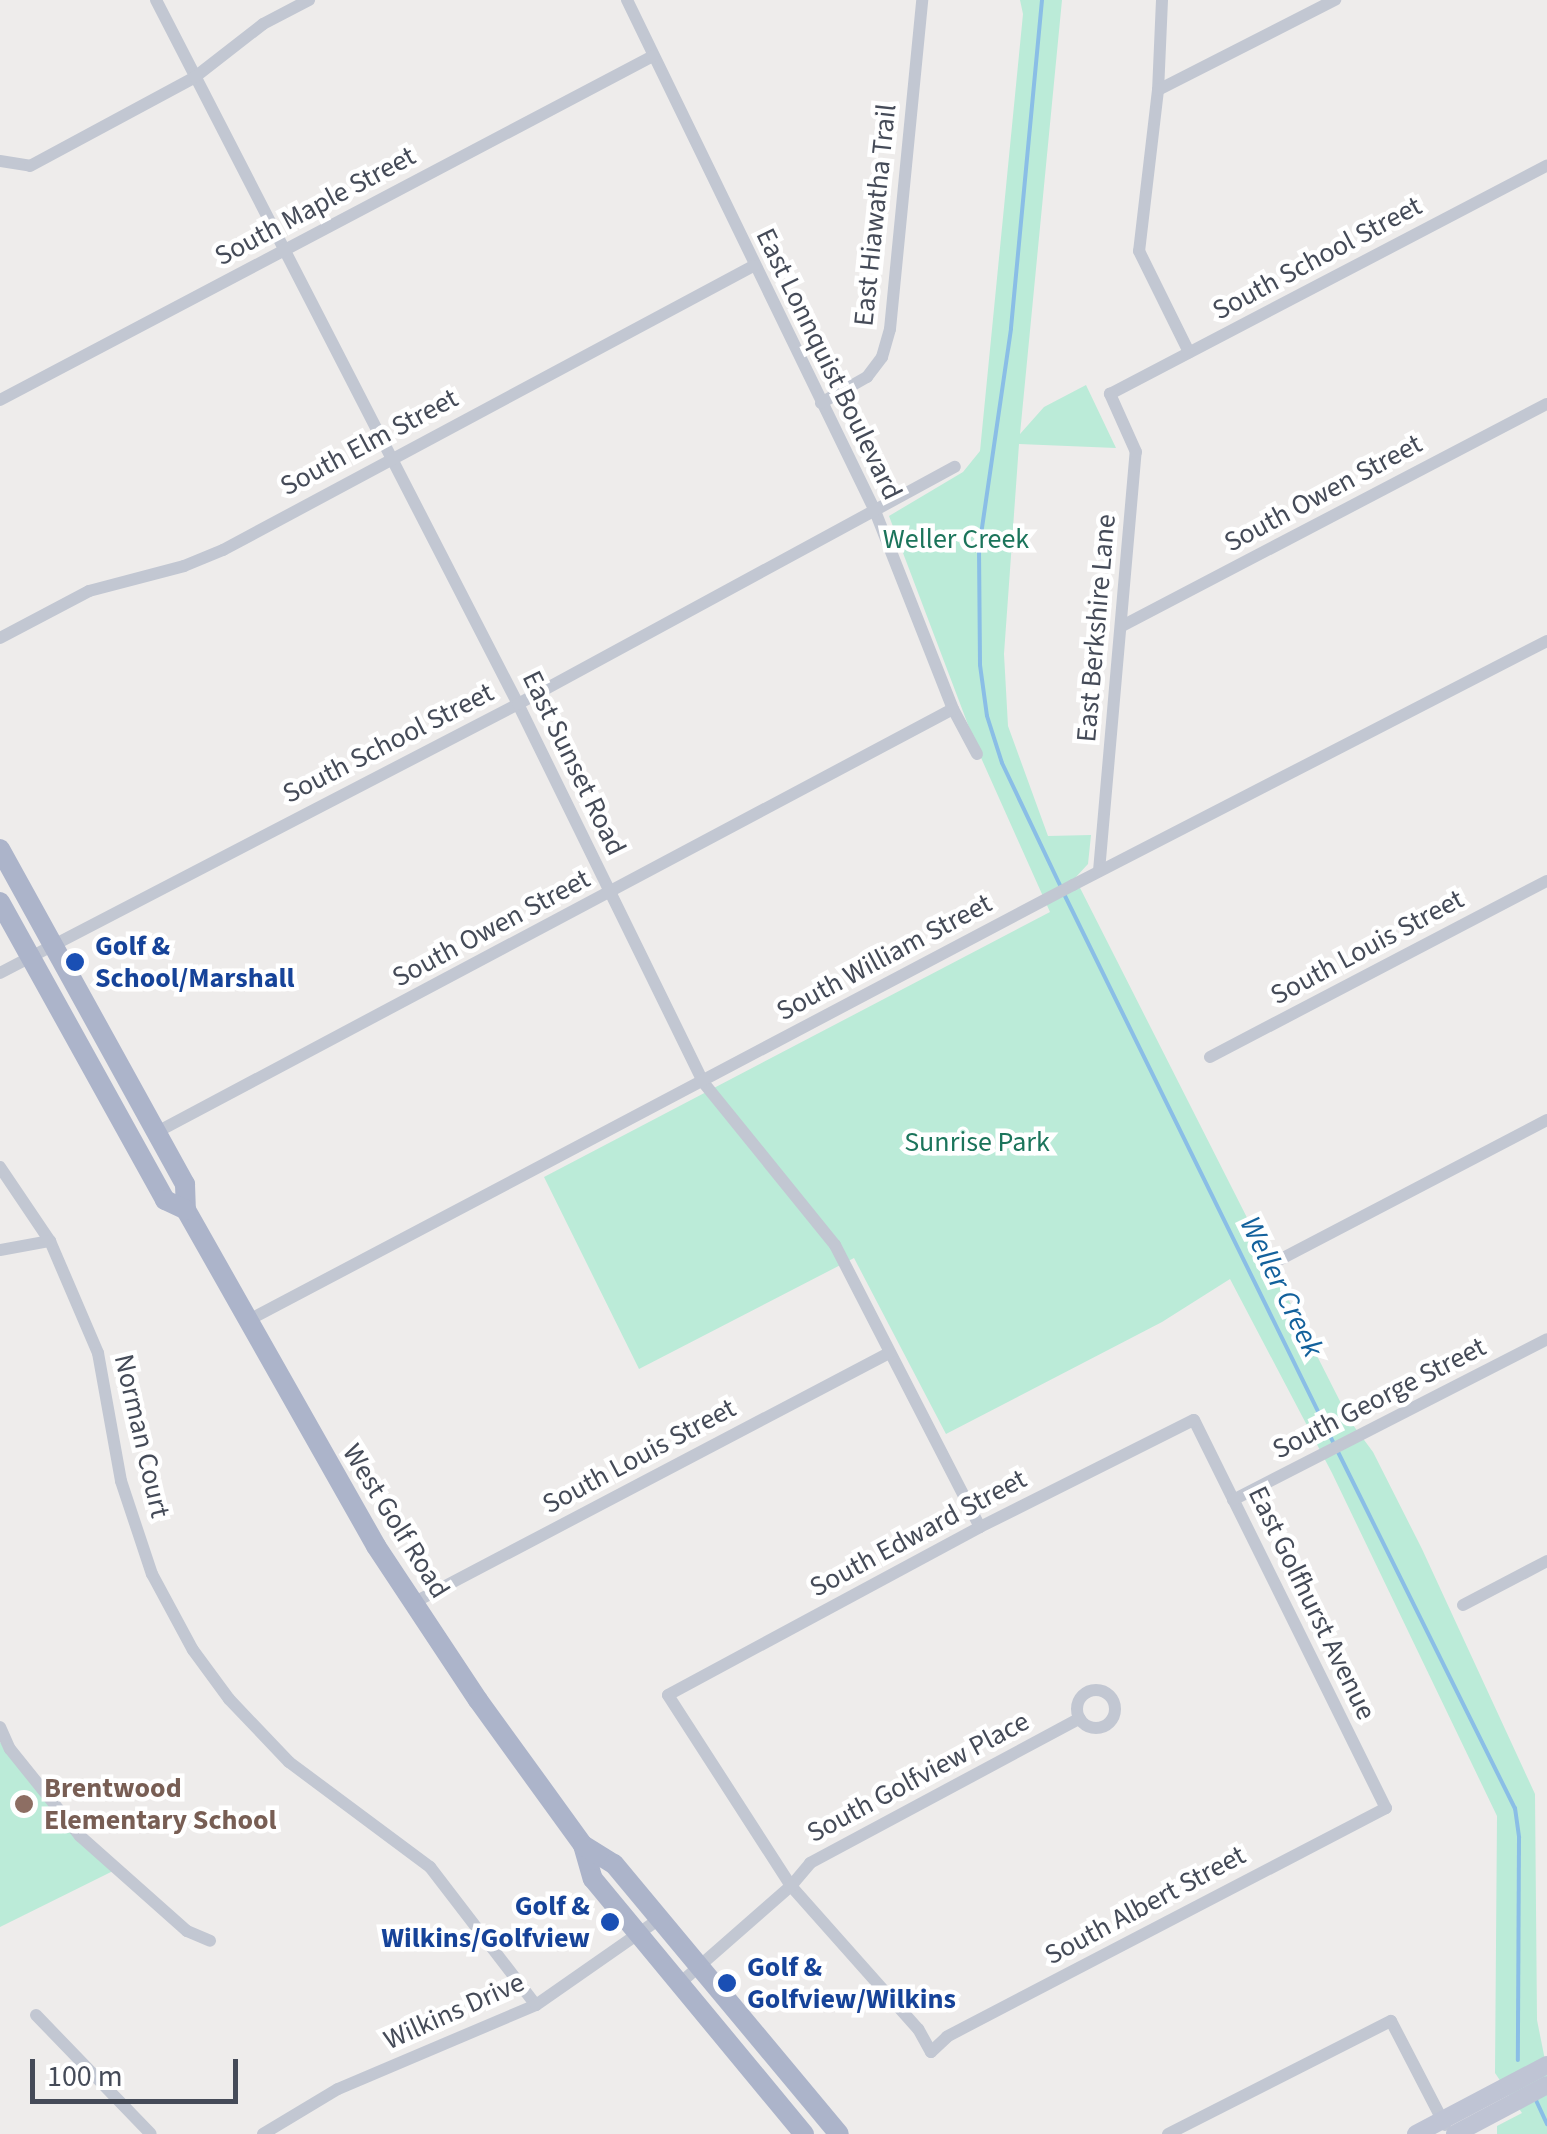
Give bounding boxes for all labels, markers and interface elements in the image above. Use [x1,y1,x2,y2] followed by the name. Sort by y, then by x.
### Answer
[847,102,903,328] street label: East Hiawatha Trail
[209,139,421,273] street label: South Maple Street
[1207,189,1427,327] street label: South School Street
[749,223,909,505] street label: East Lonnquist Boulevard
[274,381,464,503] street label: South Elm Street
[1218,427,1428,559] street label: South Owen Street
[1069,513,1123,743] street label: East Berkshire Lane
[883,522,1029,556] park label: Weller Creek
[515,665,633,861] street label: East Sunset Road
[277,675,499,811] street label: South School Street
[386,862,596,994] street label: South Owen Street
[1265,882,1469,1012] street label: South Louis Street
[771,886,997,1028] street label: South William Street
[95,929,294,995] place label: Golf & School/Marshall
[64,951,86,973] marker: Golf & School/Marshall
[904,1125,1050,1159] park label: Sunrise Park
[1232,1211,1330,1363] water label: Weller Creek
[1267,1330,1491,1466] street label: South George Street
[107,1351,177,1521] street label: Norman Court
[537,1391,741,1521] street label: South Louis Street
[335,1438,457,1604] street label: West Golf Road
[804,1462,1032,1604] street label: South Edward Street
[1241,1481,1383,1725] street label: East Golfhurst Avenue
[801,1704,1035,1850] street label: South Golfview Place
[44,1771,277,1837] place label: Brentwood Elementary School
[13,1793,35,1815] marker: Brentwood Elementary School
[1039,1838,1251,1972] street label: South Albert Street
[381,1889,590,1955] place label: Golf & Wilkins/Golfview
[599,1911,621,1933] marker: Golf & Wilkins/Golfview
[747,1950,956,2016] place label: Golf & Golfview/Wilkins
[379,1965,529,2057] street label: Wilkins Drive
[716,1972,738,1994] marker: Golf & Golfview/Wilkins
[35,2039,242,2101] scale bar
[47,2055,123,2098] text: 100 m

